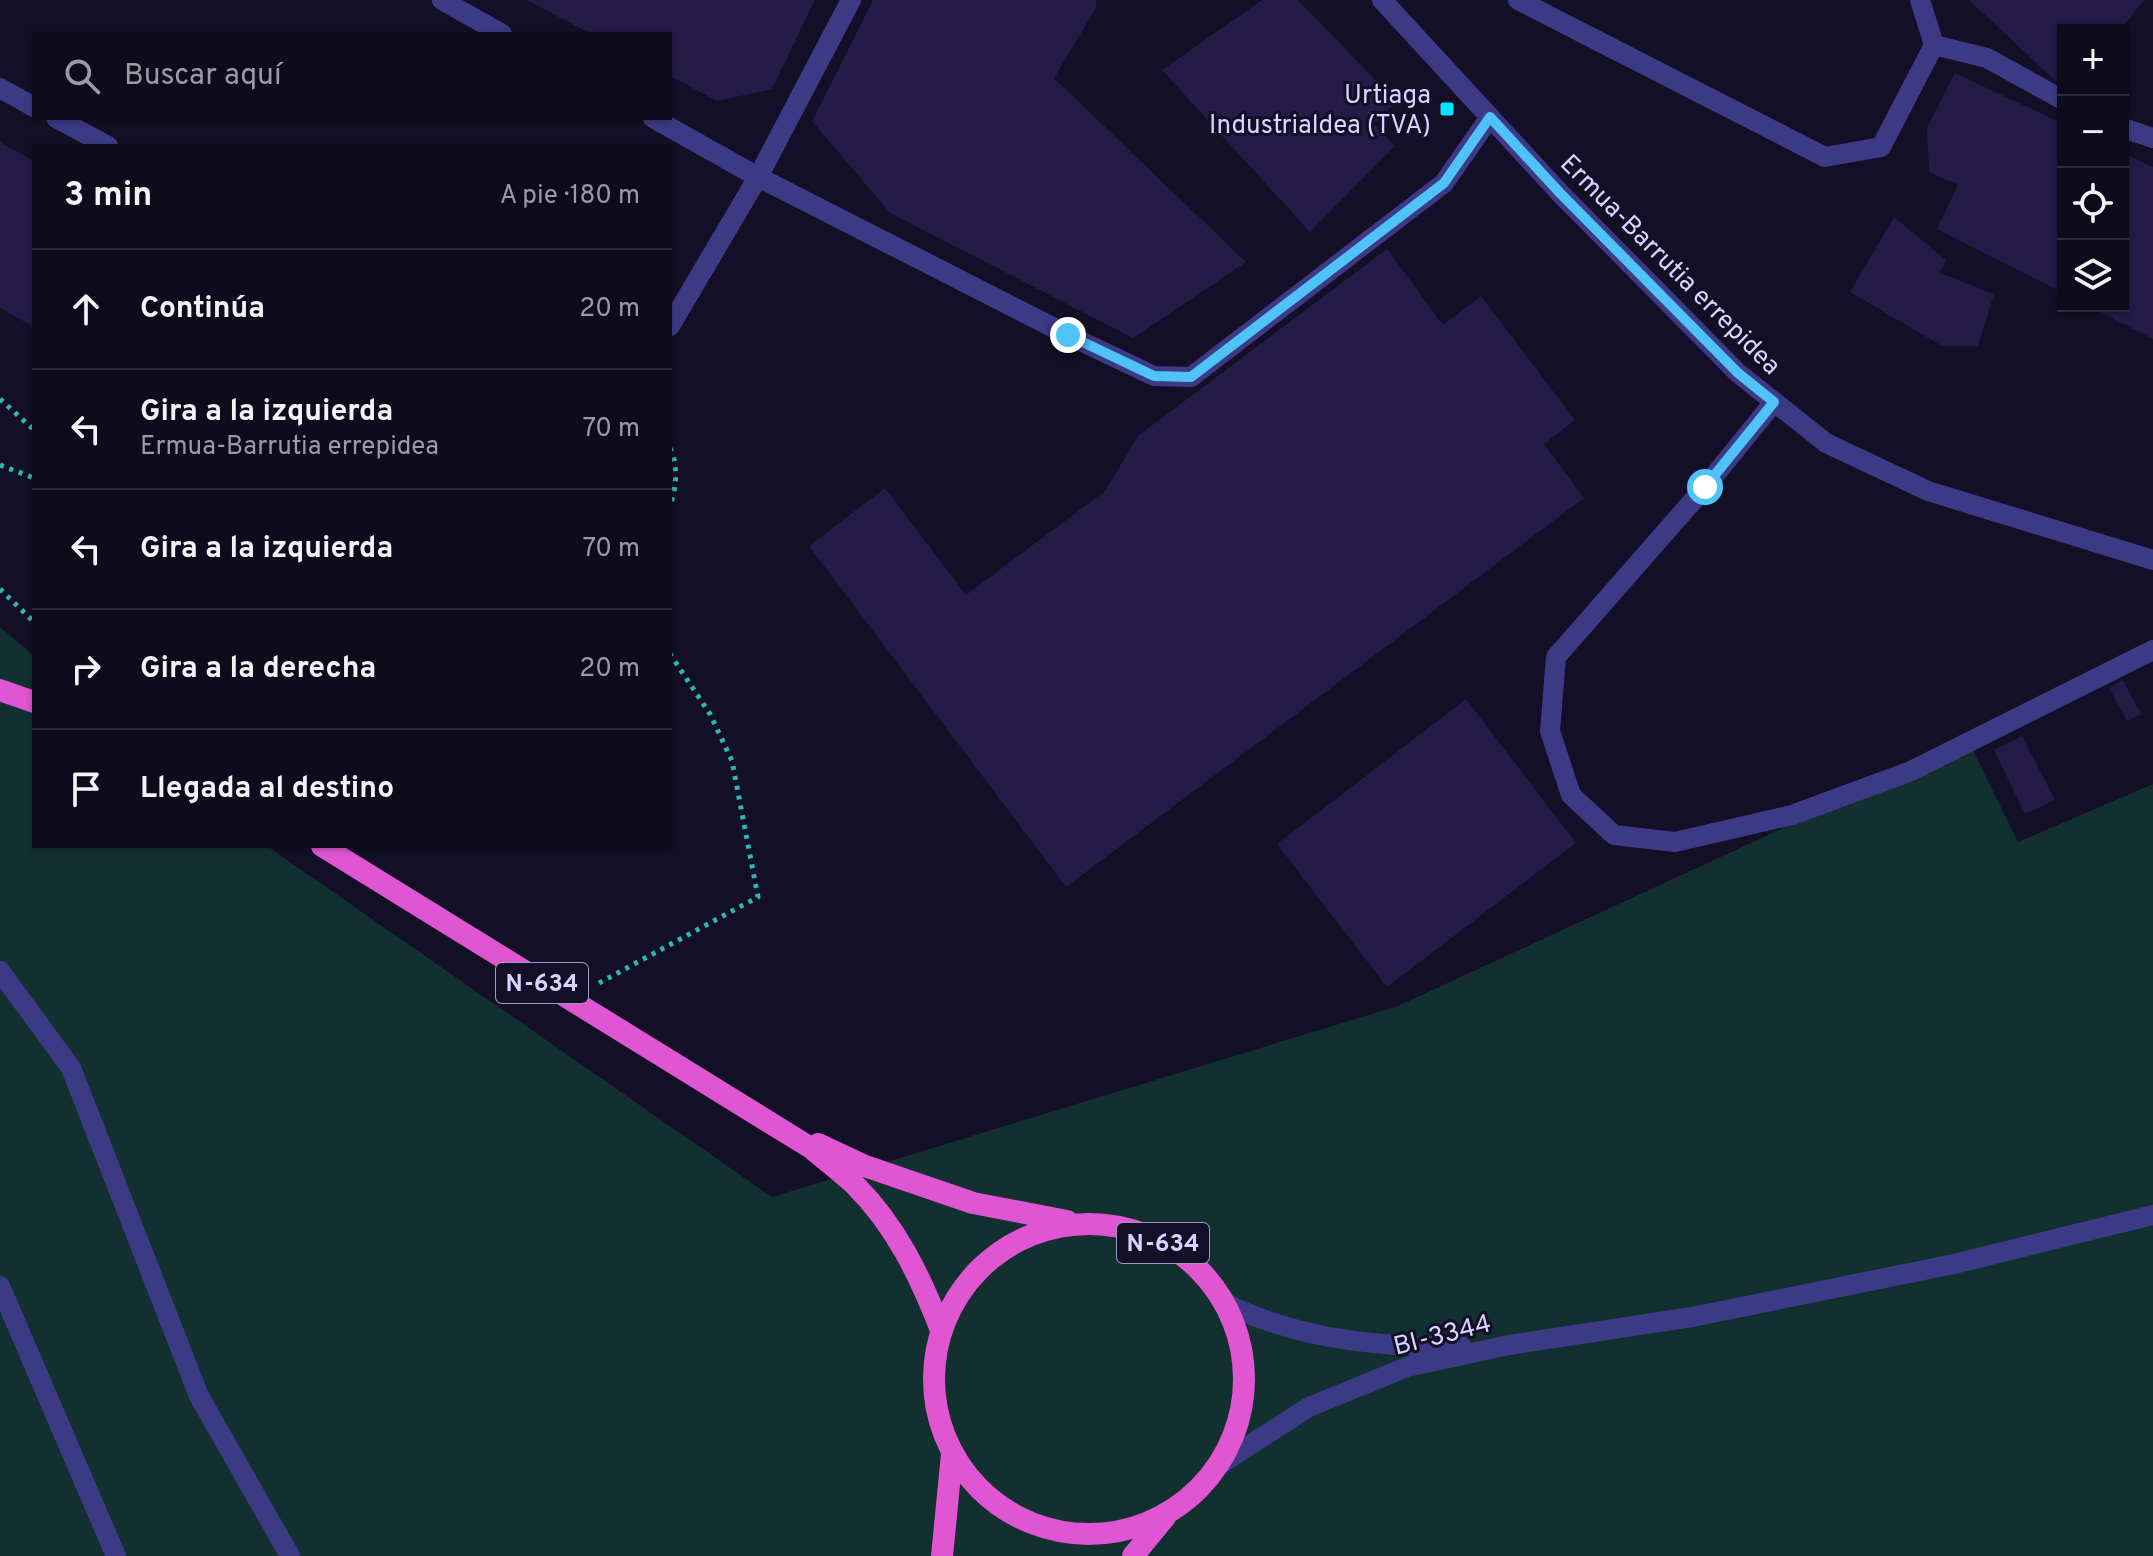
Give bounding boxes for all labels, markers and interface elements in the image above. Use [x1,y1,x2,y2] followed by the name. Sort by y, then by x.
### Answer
[2057,24,2129,312] map controls
[2057,24,2129,96] button: +
[32,32,672,120] search box
[60,54,104,98] icon: search
[124,58,282,95] text: Buscar aquí
[1209,80,1431,143] place label: Urtiaga Industrialdea (TVA)
[2057,96,2129,168] button: −
[1438,100,1456,118] marker: Urtiaga Industrialdea (TVA)
[1552,148,1787,383] street label: Ermua-Barrutia errepidea
[2057,168,2129,240] button: locate
[64,175,152,218] text: 3 min
[500,180,640,213] text: A pie · 180 m
[2057,240,2129,312] button: layers
[64,287,108,331] icon: ahead
[140,291,265,328] text: Continúa
[579,293,640,326] text: 20 m
[1050,317,1086,353] route end
[140,394,393,431] text: Gira a la izquierda
[64,407,108,451] icon: left
[582,413,640,446] text: 70 m
[140,431,439,464] text: Ermua-Barrutia errepidea
[1687,469,1723,505] route start
[64,527,108,571] icon: left
[140,531,393,568] text: Gira a la izquierda
[582,533,640,566] text: 70 m
[64,647,108,691] icon: right
[140,651,376,688] text: Gira a la derecha
[579,653,640,686] text: 20 m
[64,767,108,811] icon: arrive
[140,771,394,808] text: Llegada al destino
[496,963,588,1003] road number: N-634
[1117,1223,1209,1263] road number: N-634
[1390,1308,1495,1364] street label: BI-3344

